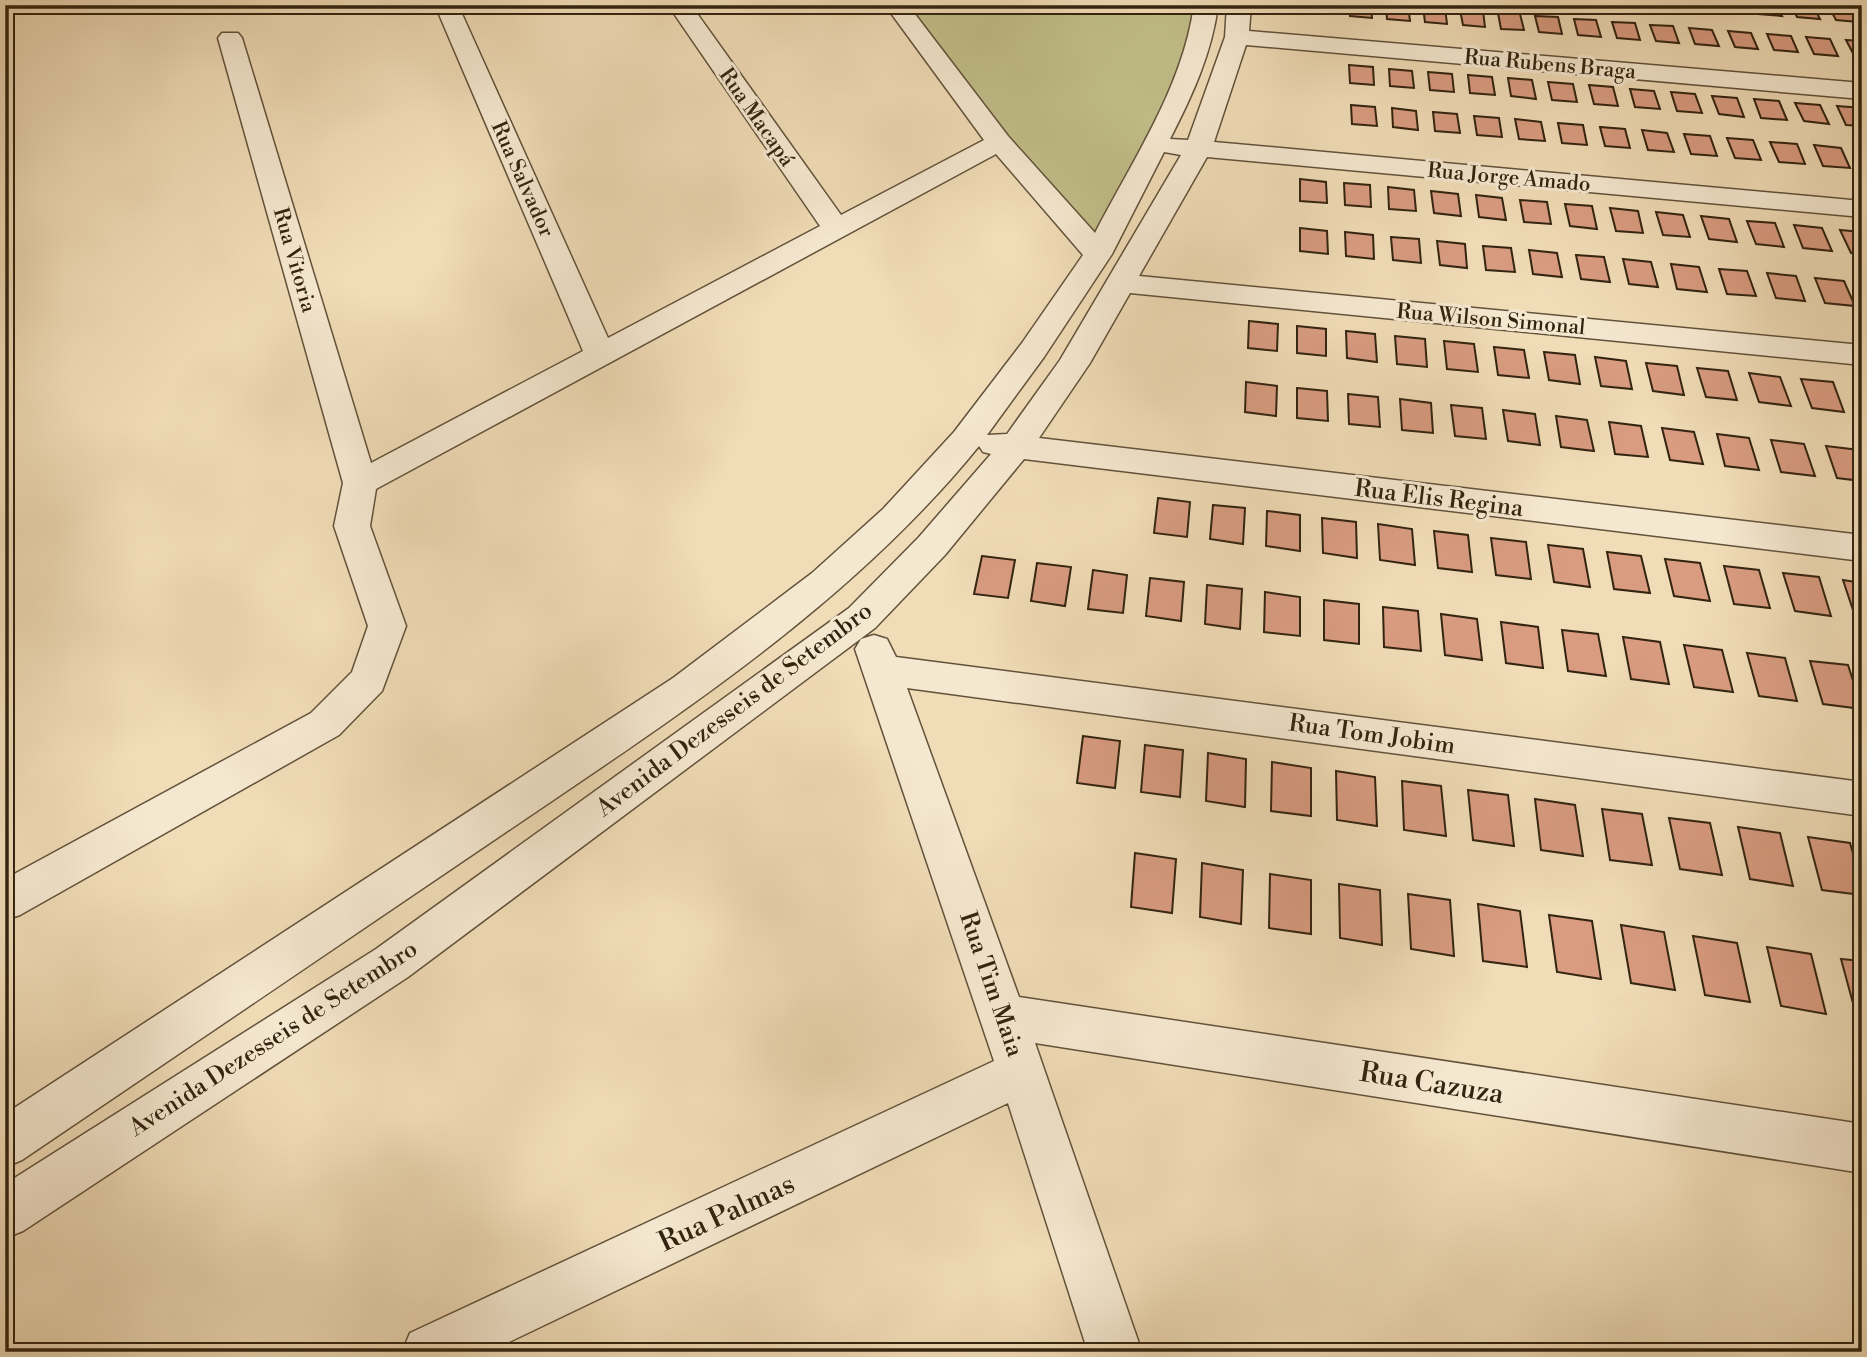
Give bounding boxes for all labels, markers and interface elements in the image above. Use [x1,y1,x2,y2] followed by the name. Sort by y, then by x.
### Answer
[1463,45,1637,85] street label: Rua Rubens Braga
[713,63,800,172] street label: Rua Macapá
[485,117,559,241] street label: Rua Salvador
[1426,158,1592,198] street label: Rua Jorge Amado
[267,205,322,316] street label: Rua Vitoria
[1396,299,1586,341] street label: Rua Wilson Simonal
[1353,474,1526,524] street label: Rua Elis Regina
[590,596,879,824] street label: Avenida Dezesseis de Setembro
[1287,708,1457,762] street label: Rua Tom Jobim
[952,908,1030,1062] street label: Rua Tim Maia
[123,934,424,1144] street label: Avenida Dezesseis de Setembro
[1357,1055,1507,1112] street label: Rua Cazuza
[653,1167,800,1260] street label: Rua Palmas

